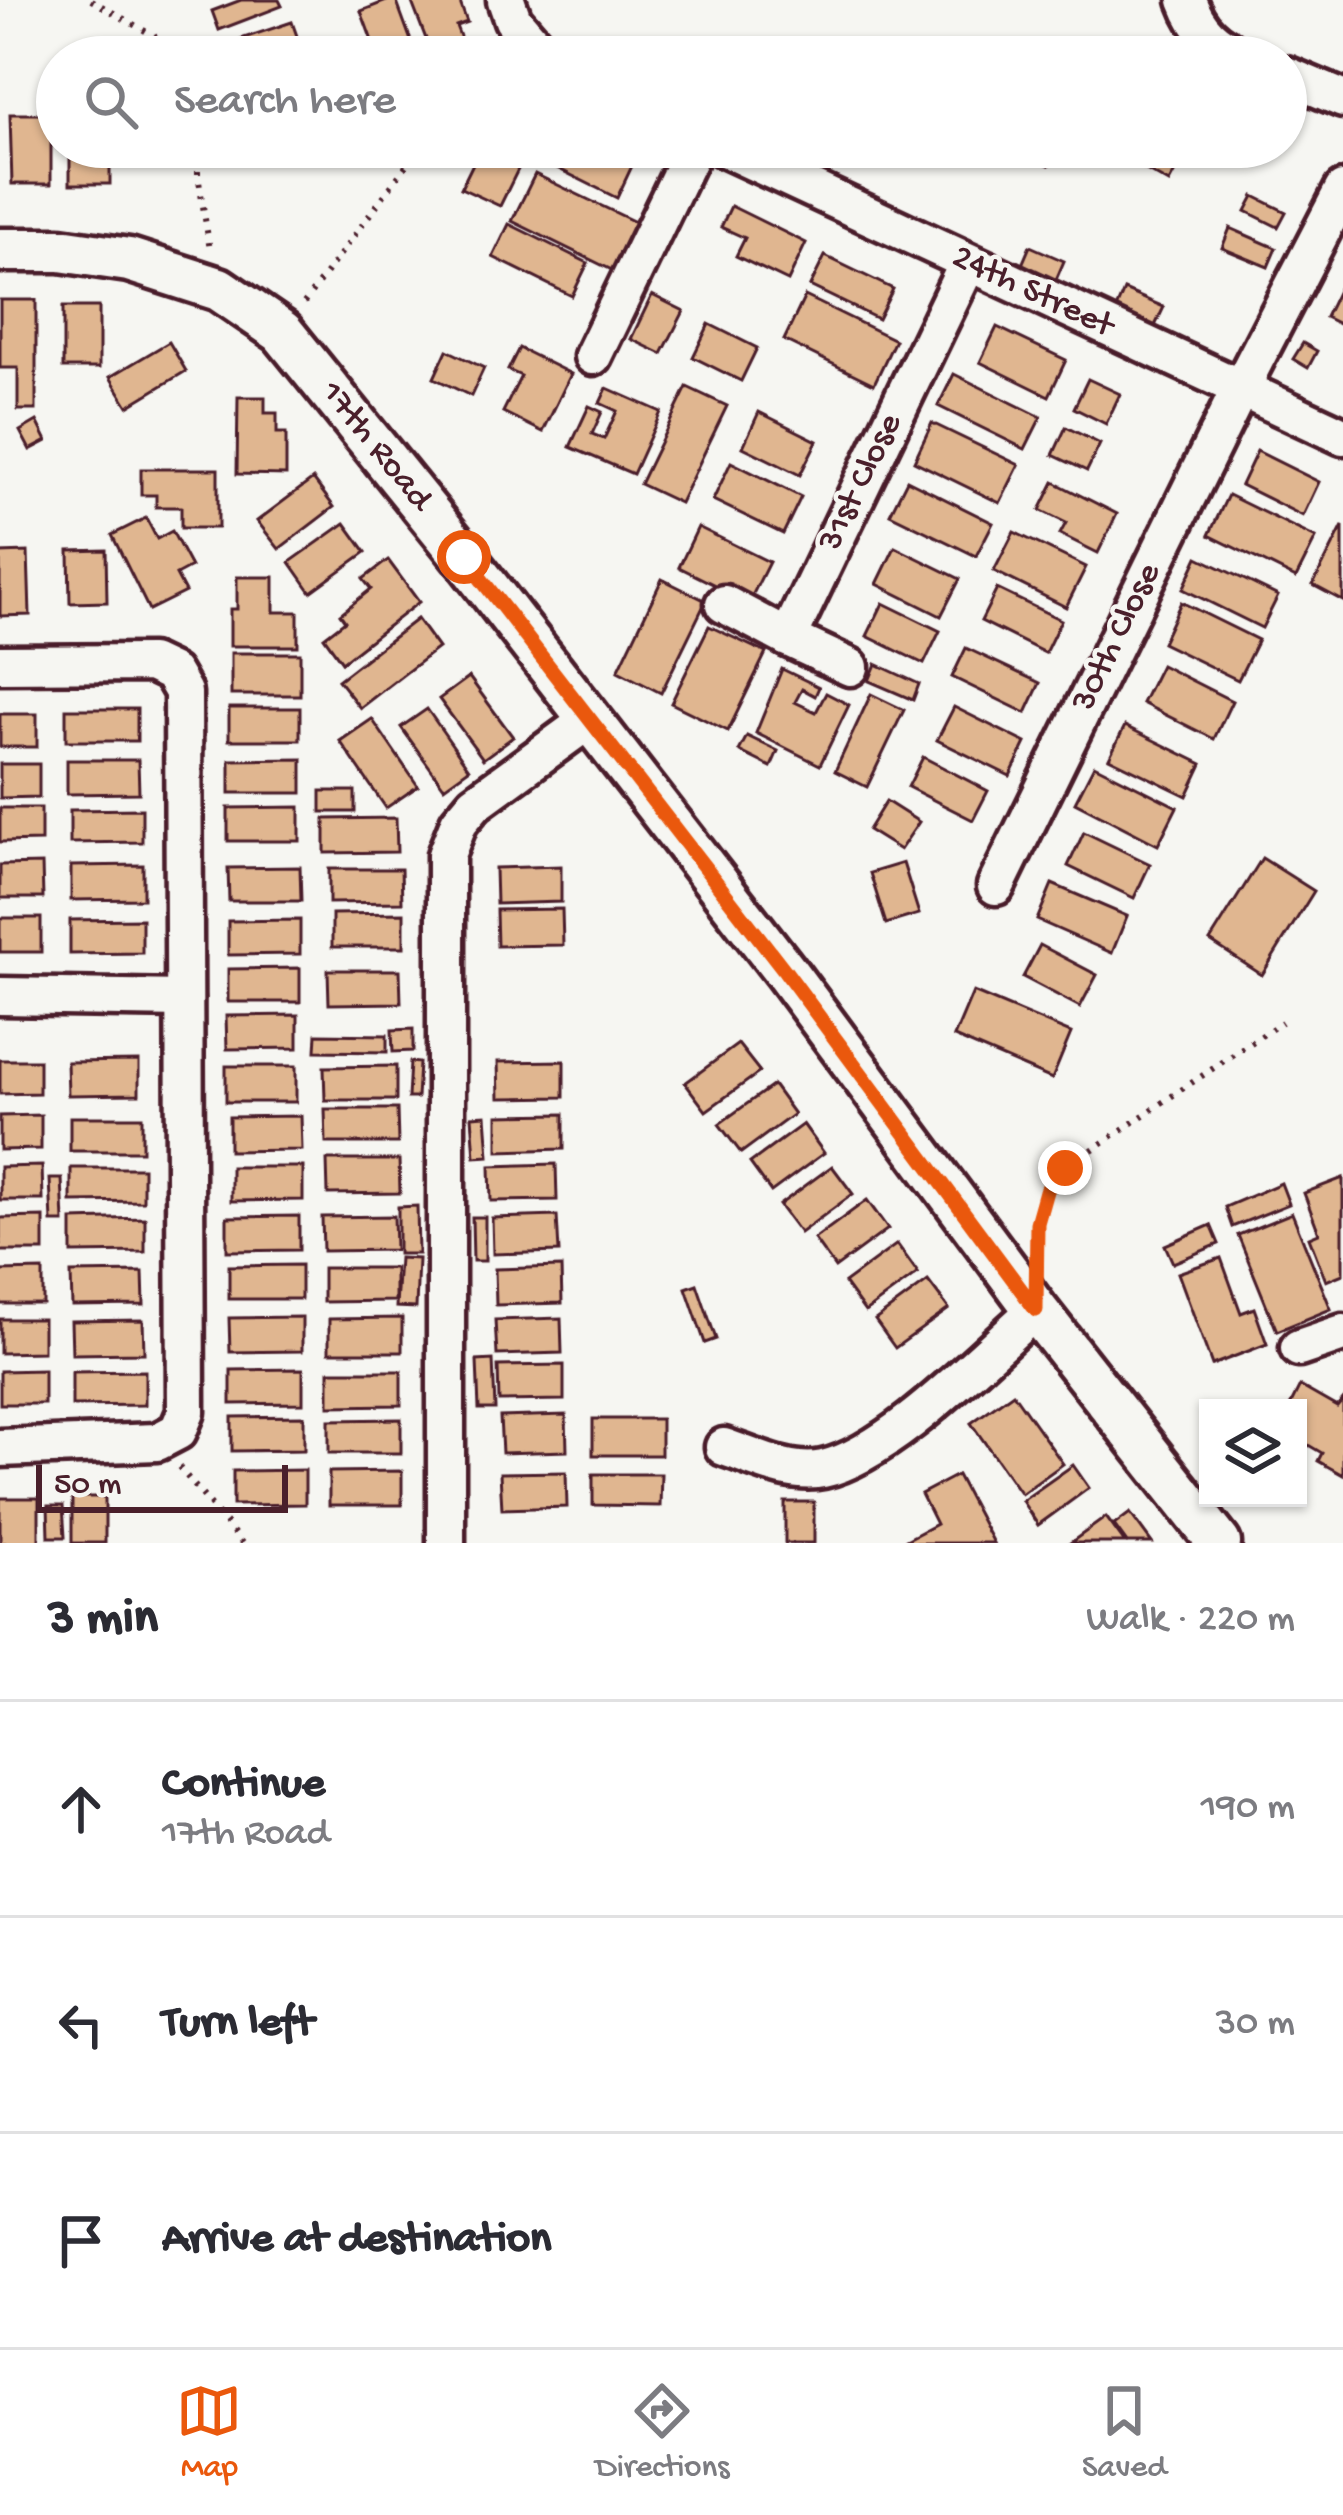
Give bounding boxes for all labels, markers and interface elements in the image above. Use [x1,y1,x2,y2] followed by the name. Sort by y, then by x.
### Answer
[36,36,1307,168] search box
[78,69,144,135] icon: search
[174,76,396,129] text: Search here
[944,237,1123,350] street label: 24th Street
[309,373,442,523] street label: 17th Road
[810,407,914,560] street label: 31st Close
[437,530,491,584] route start
[1063,556,1172,720] street label: 30th Close
[1038,1141,1092,1195] route end
[1199,1399,1307,1507] map controls
[1199,1399,1307,1507] button: layers
[36,1459,288,1512] scale bar
[54,1467,121,1505] text: 50 m
[48,1591,158,1651] text: 3 min
[1086,1598,1295,1644] text: Walk · 220 m
[162,1759,325,1812] text: Continue
[48,1776,114,1842] icon: ahead
[1201,1786,1295,1832] text: 190 m
[162,1812,329,1858] text: 17th Road
[48,1992,114,2058] icon: left
[162,1998,314,2051] text: Turn left
[1216,2002,1295,2048] text: 30 m
[48,2208,114,2274] icon: arrive
[162,2214,551,2267] text: Arrive at destination
[176,2378,242,2488] tab: Map
[595,2378,729,2488] tab: Directions
[1082,2378,1167,2488] tab: Saved

